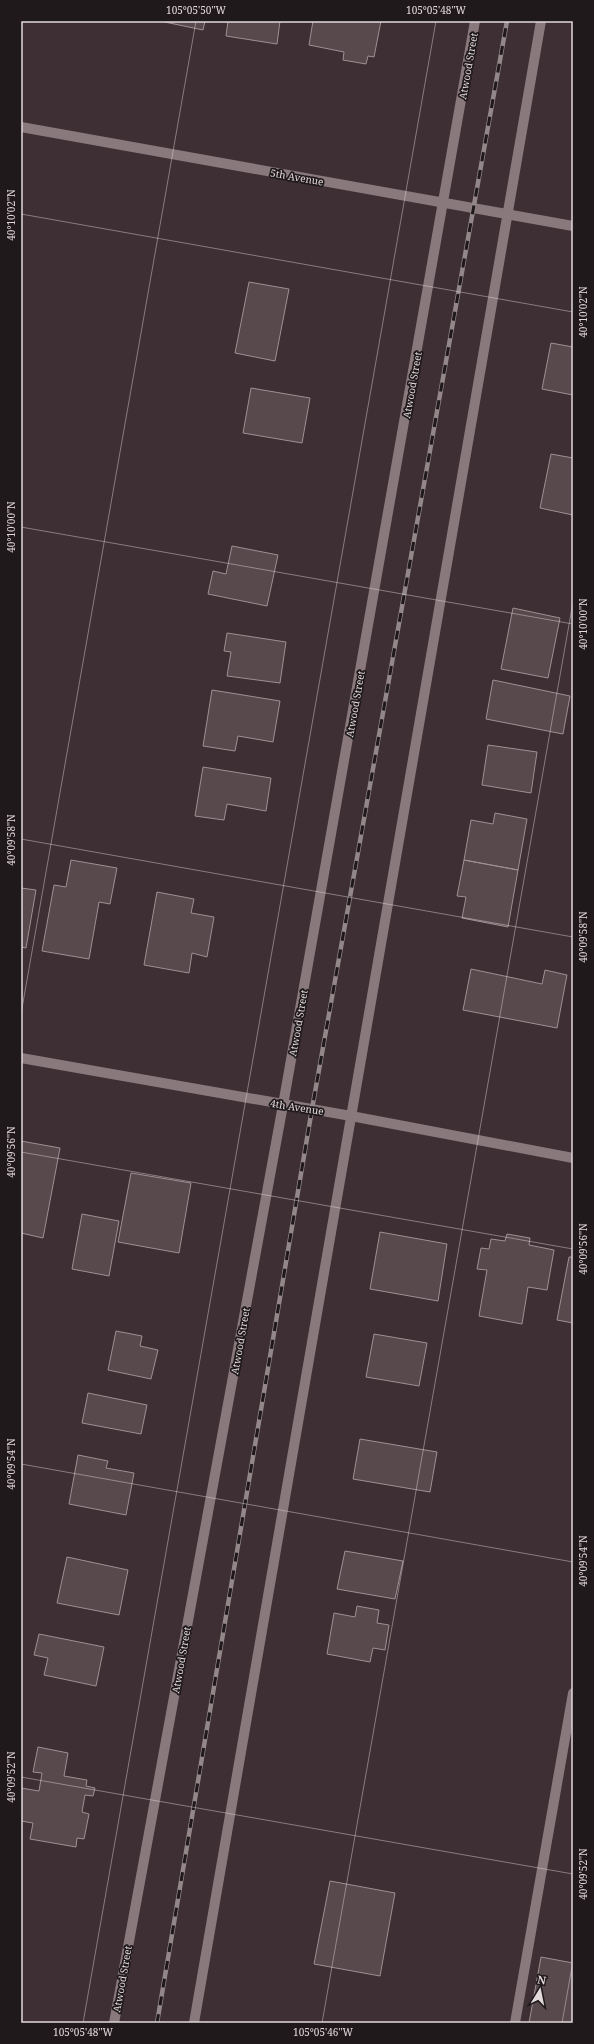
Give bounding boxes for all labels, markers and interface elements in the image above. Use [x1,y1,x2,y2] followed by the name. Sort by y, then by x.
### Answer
[166,3,226,17] text: 105°05'50"W
[406,3,466,17] text: 105°05'48"W
[455,31,481,100] street label: Atwood Street
[269,165,325,189] street label: 5th Avenue
[4,189,18,241] text: 40°10'02"N
[576,286,590,338] text: 40°10'02"N
[399,350,425,419] street label: Atwood Street
[4,501,18,553] text: 40°10'00"N
[576,598,590,650] text: 40°10'00"N
[342,669,368,738] street label: Atwood Street
[4,814,18,866] text: 40°09'58"N
[576,911,590,963] text: 40°09'58"N
[285,988,311,1057] street label: Atwood Street
[269,1096,325,1118] street label: 4th Avenue
[4,1126,18,1178] text: 40°09'56"N
[576,1223,590,1275] text: 40°09'56"N
[227,1306,253,1375] street label: Atwood Street
[4,1438,18,1490] text: 40°09'54"N
[576,1535,590,1587] text: 40°09'54"N
[168,1625,194,1694] street label: Atwood Street
[4,1751,18,1803] text: 40°09'52"N
[576,1848,590,1900] text: 40°09'52"N
[109,1944,135,2013] street label: Atwood Street
[520,1970,560,2010] north arrow
[536,1972,548,1988] text: N
[53,2025,113,2039] text: 105°05'48"W
[293,2025,353,2039] text: 105°05'46"W

